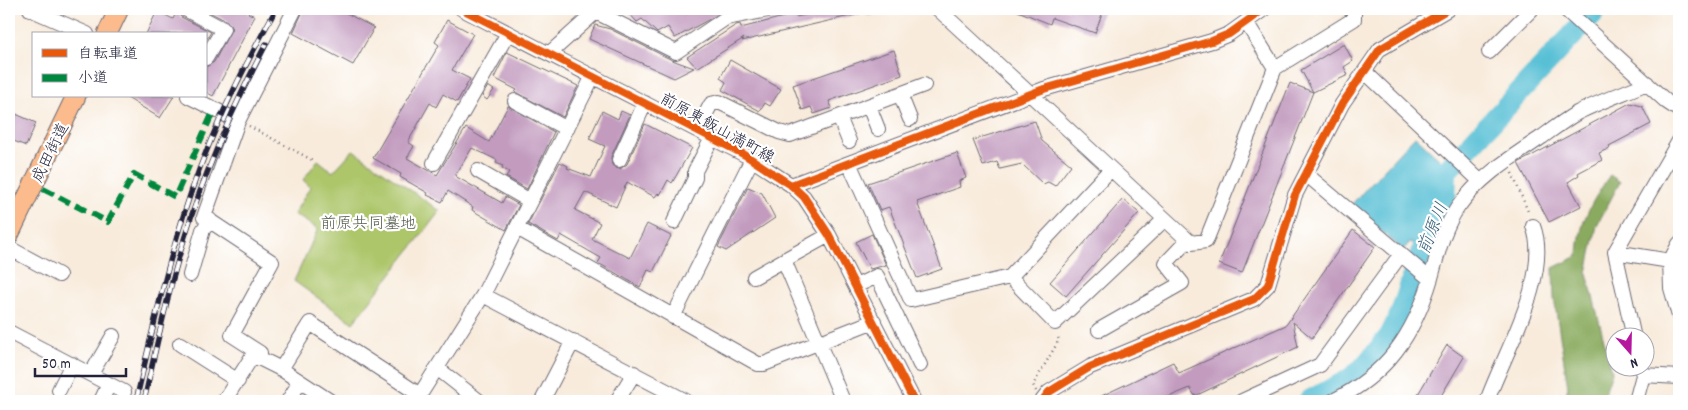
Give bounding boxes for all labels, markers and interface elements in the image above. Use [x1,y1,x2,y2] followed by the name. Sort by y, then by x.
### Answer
[32,32,208,98] legend
[78,44,138,66] text: 自転車道
[78,68,108,90] text: 小道
[655,88,778,170] street label: 前原東飯山満町線
[27,119,76,187] street label: 成田街道
[1413,199,1456,259] water label: 前原川
[320,213,416,236] park label: 前原共同墓地
[1606,328,1656,378] north arrow
[35,345,126,377] scale bar
[1627,352,1640,373] text: N
[42,354,71,376] text: 50 m

